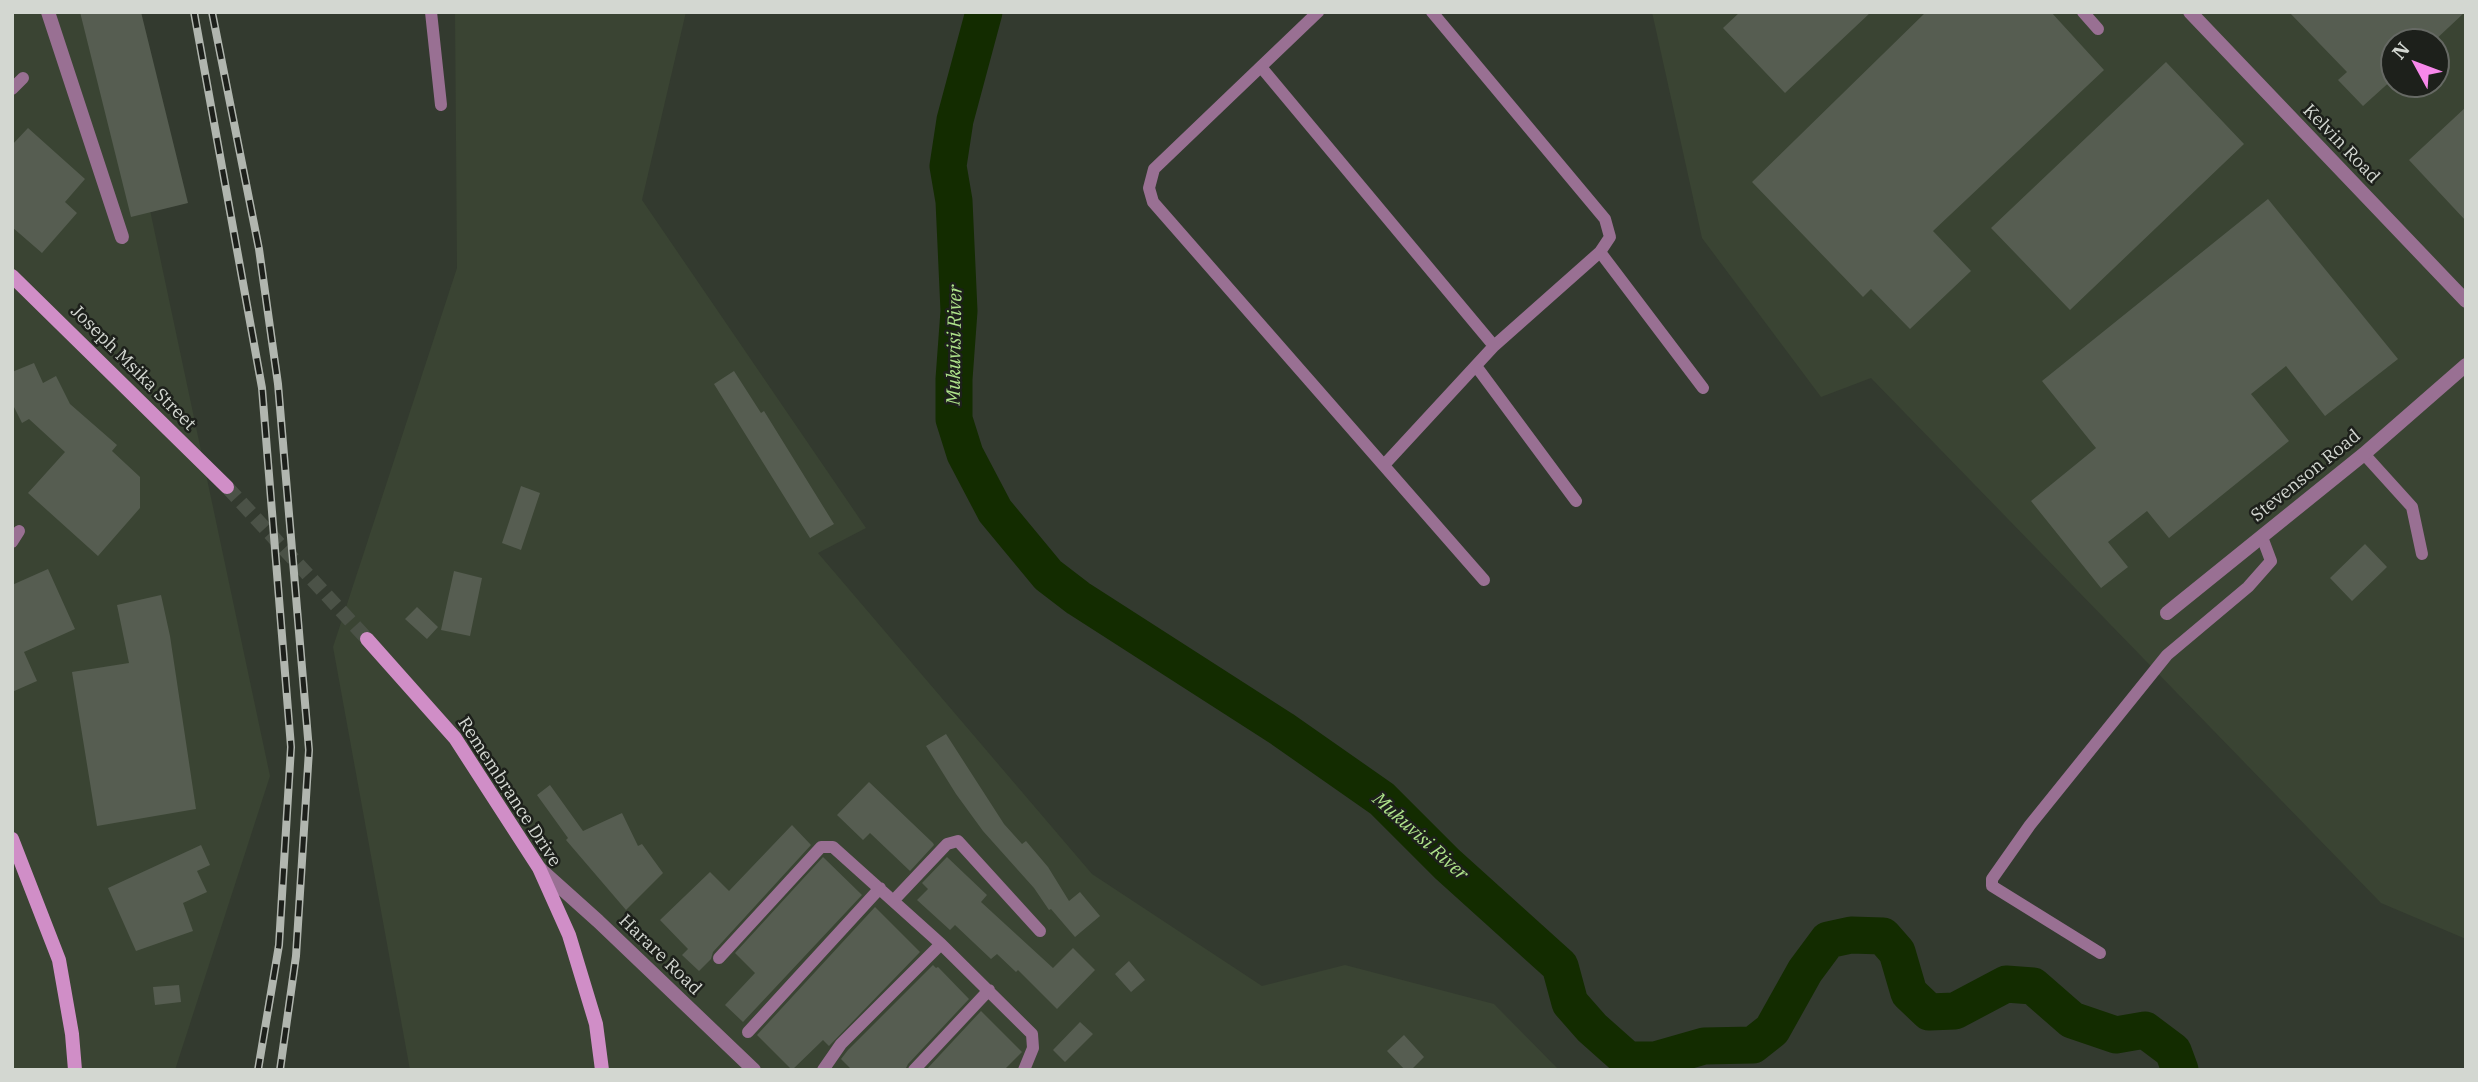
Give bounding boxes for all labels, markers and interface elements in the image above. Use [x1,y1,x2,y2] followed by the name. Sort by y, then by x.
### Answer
[2380,28,2450,98] north arrow
[2387,37,2415,64] text: N
[2298,100,2384,188] street label: Kelvin Road
[943,285,967,405] water label: Mukuvisi River
[66,301,200,435] street label: Joseph Msika Street
[2247,425,2365,527] street label: Stevenson Road
[453,713,565,871] street label: Remembrance Drive
[1368,788,1472,886] water label: Mukuvisi River
[614,910,706,1000] street label: Harare Road

